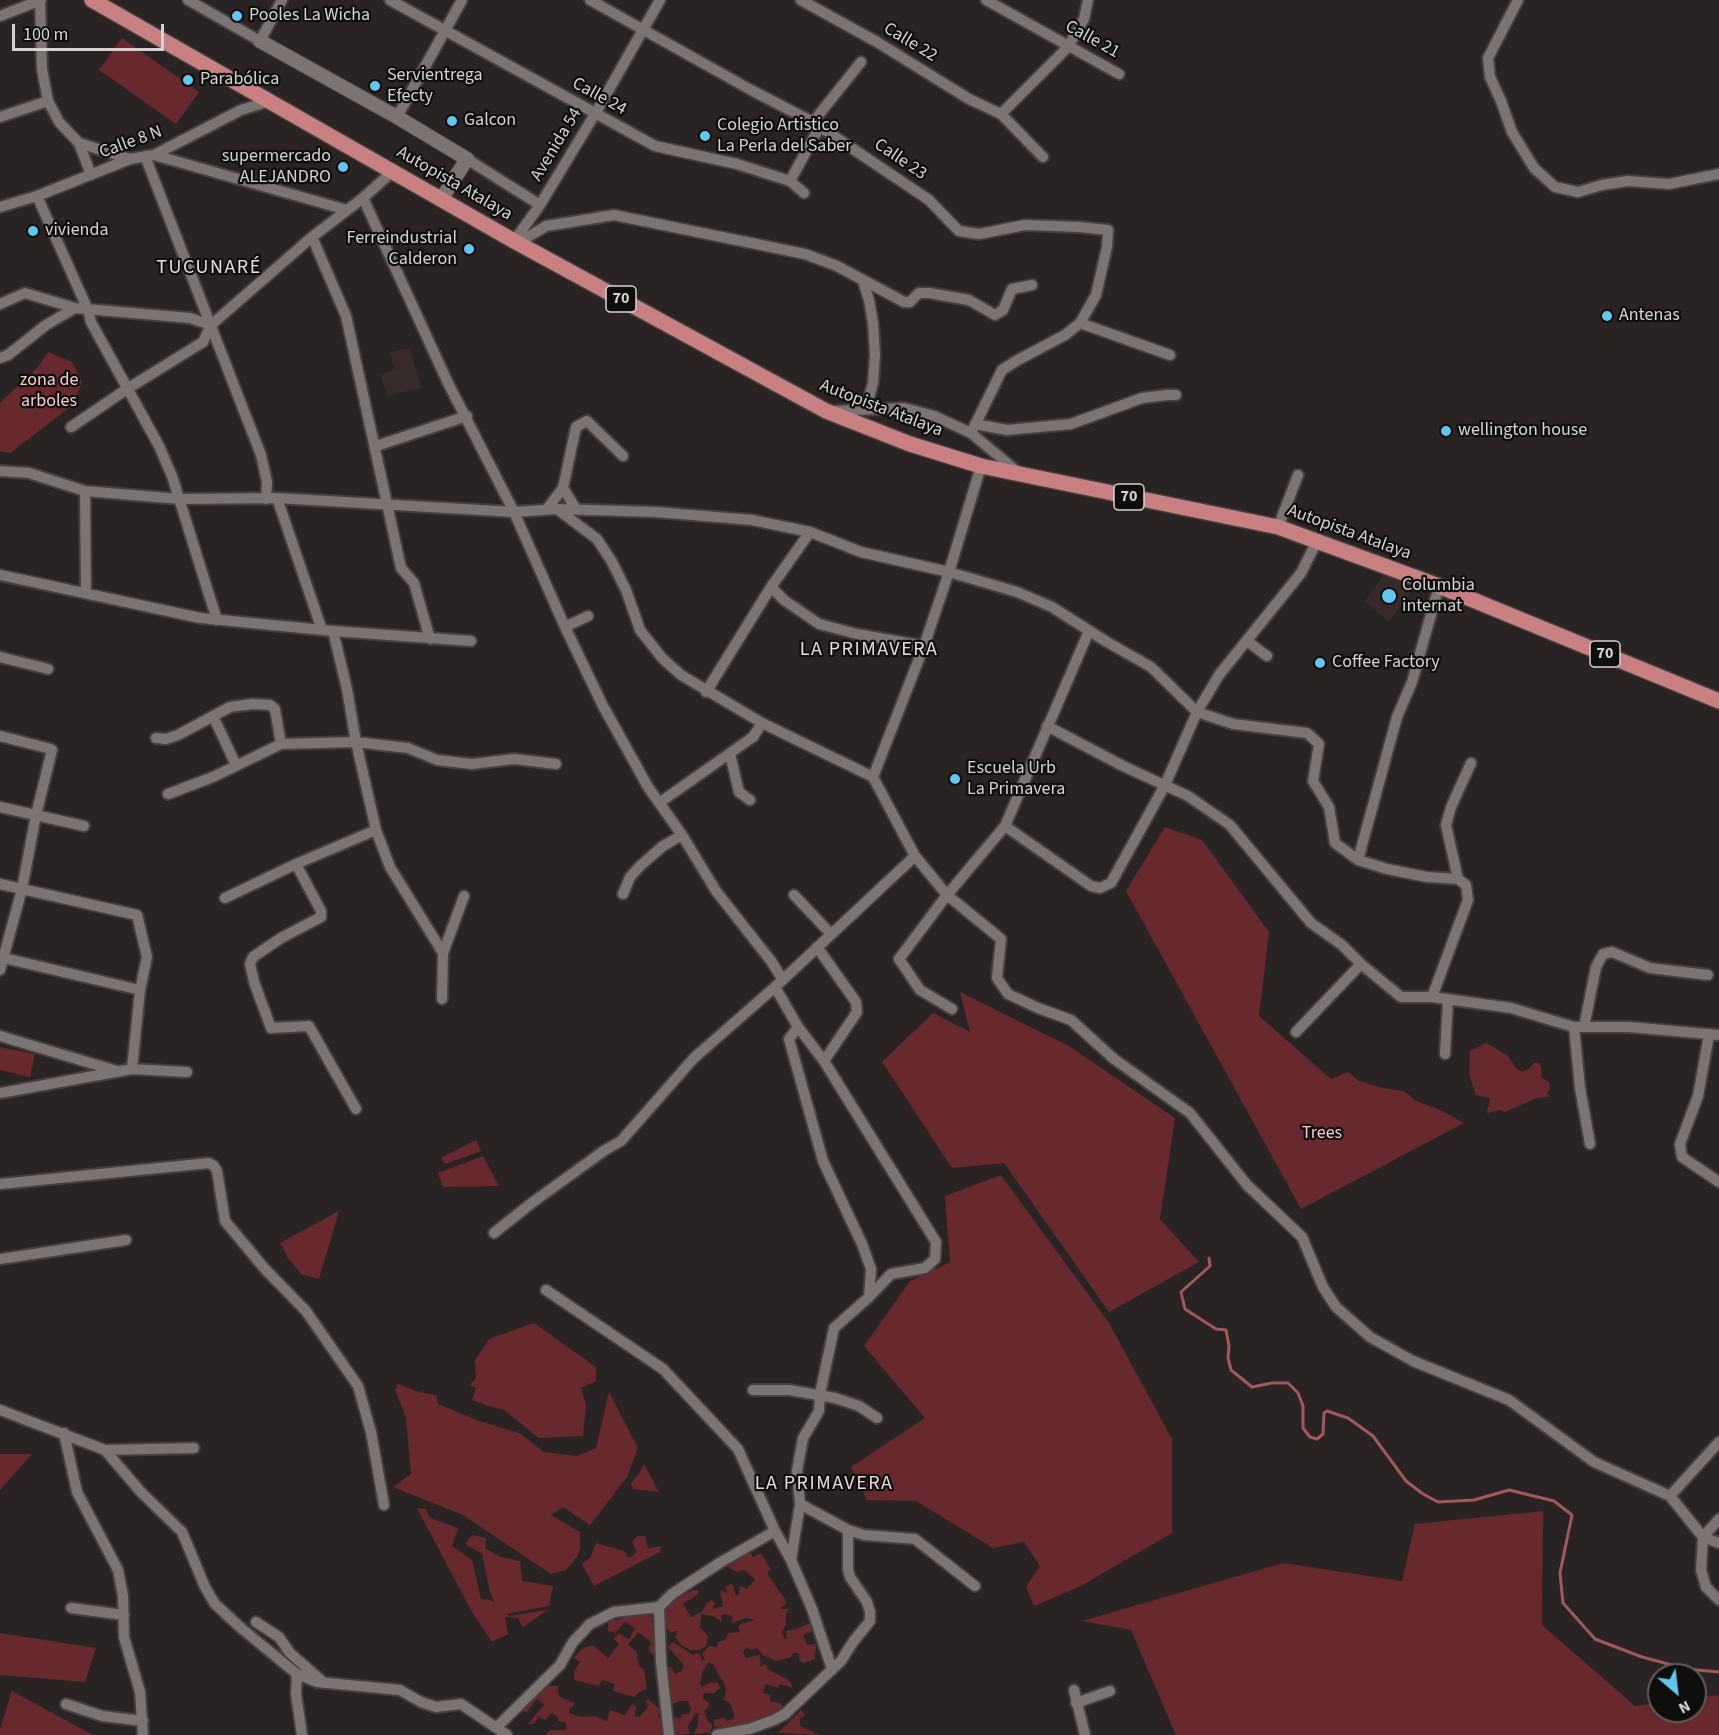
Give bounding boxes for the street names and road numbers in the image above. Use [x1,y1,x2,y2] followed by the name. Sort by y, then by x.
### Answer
[1061,16,1123,64] street label: Calle 21
[879,19,941,67] street label: Calle 22
[568,73,630,121] street label: Calle 24
[527,104,587,186] street label: Avenida 54
[97,122,165,164] street label: Calle 8 N
[870,135,930,185] street label: Calle 23
[392,142,516,226] street label: Autopista Atalaya
[606,286,636,312] road number: 70
[816,376,946,442] street label: Autopista Atalaya
[1114,484,1144,510] road number: 70
[1284,501,1414,565] street label: Autopista Atalaya
[1590,641,1620,667] road number: 70

